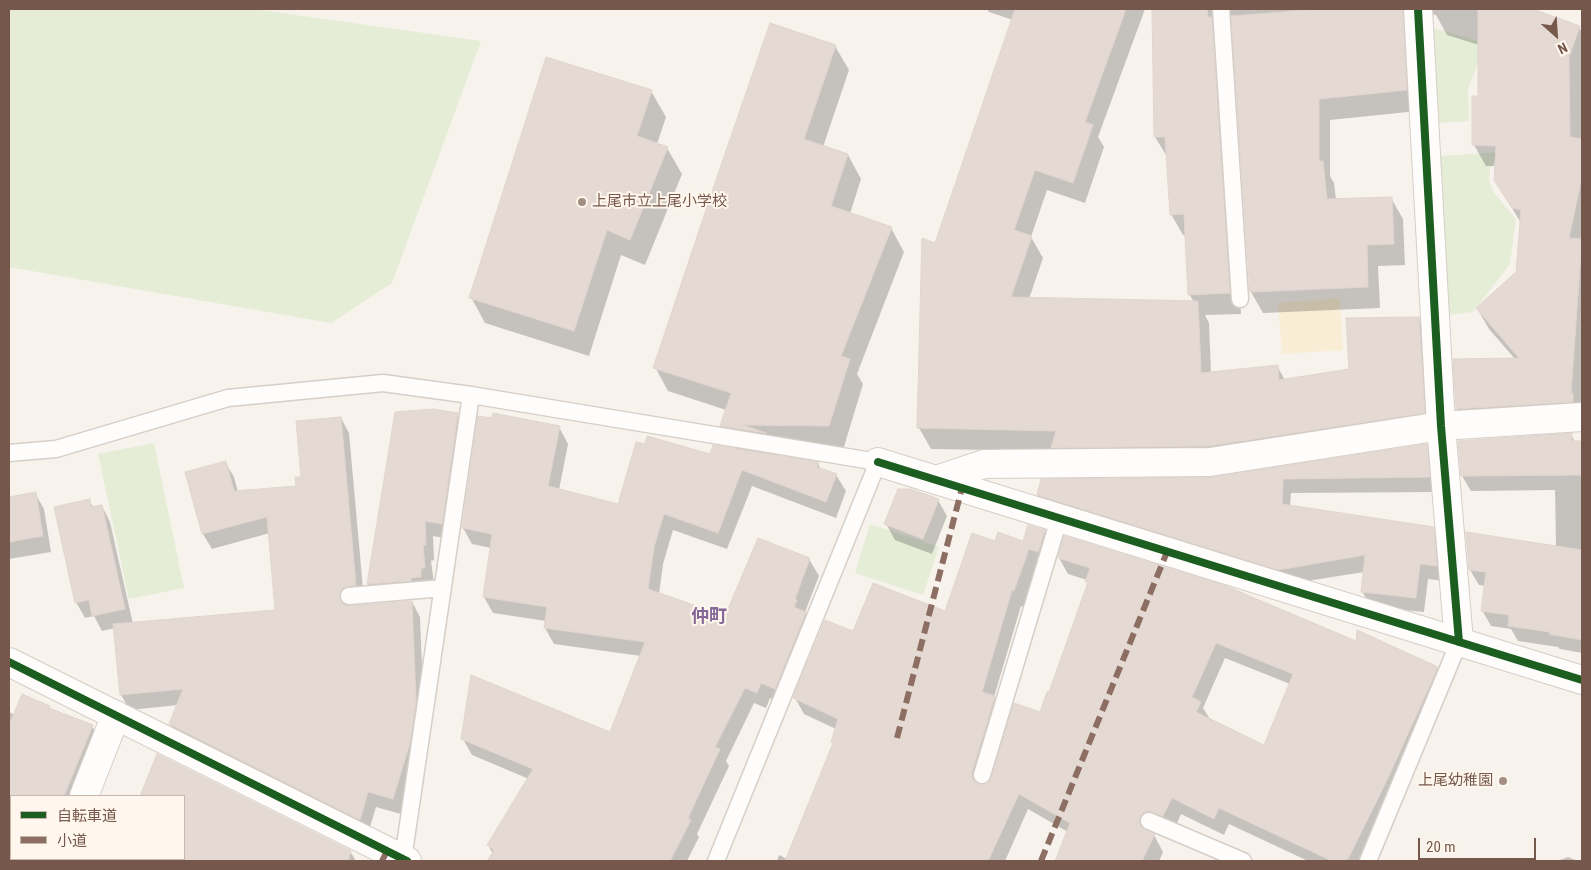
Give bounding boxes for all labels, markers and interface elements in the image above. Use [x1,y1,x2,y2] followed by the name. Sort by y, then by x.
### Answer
[1531,10,1581,60] north arrow
[1555,39,1570,58] text: N
[592,193,727,211] place label: 上尾市立上尾小学校
[576,196,588,208] marker: 上尾市立上尾小学校
[691,606,727,628] district label: 仲町
[1418,772,1493,790] place label: 上尾幼稚園
[1497,775,1509,787] marker: 上尾幼稚園
[10,795,185,860] legend
[57,807,117,825] text: 自転車道
[1421,828,1538,860] scale bar
[57,832,87,850] text: 小道
[1426,838,1456,856] text: 20 m

